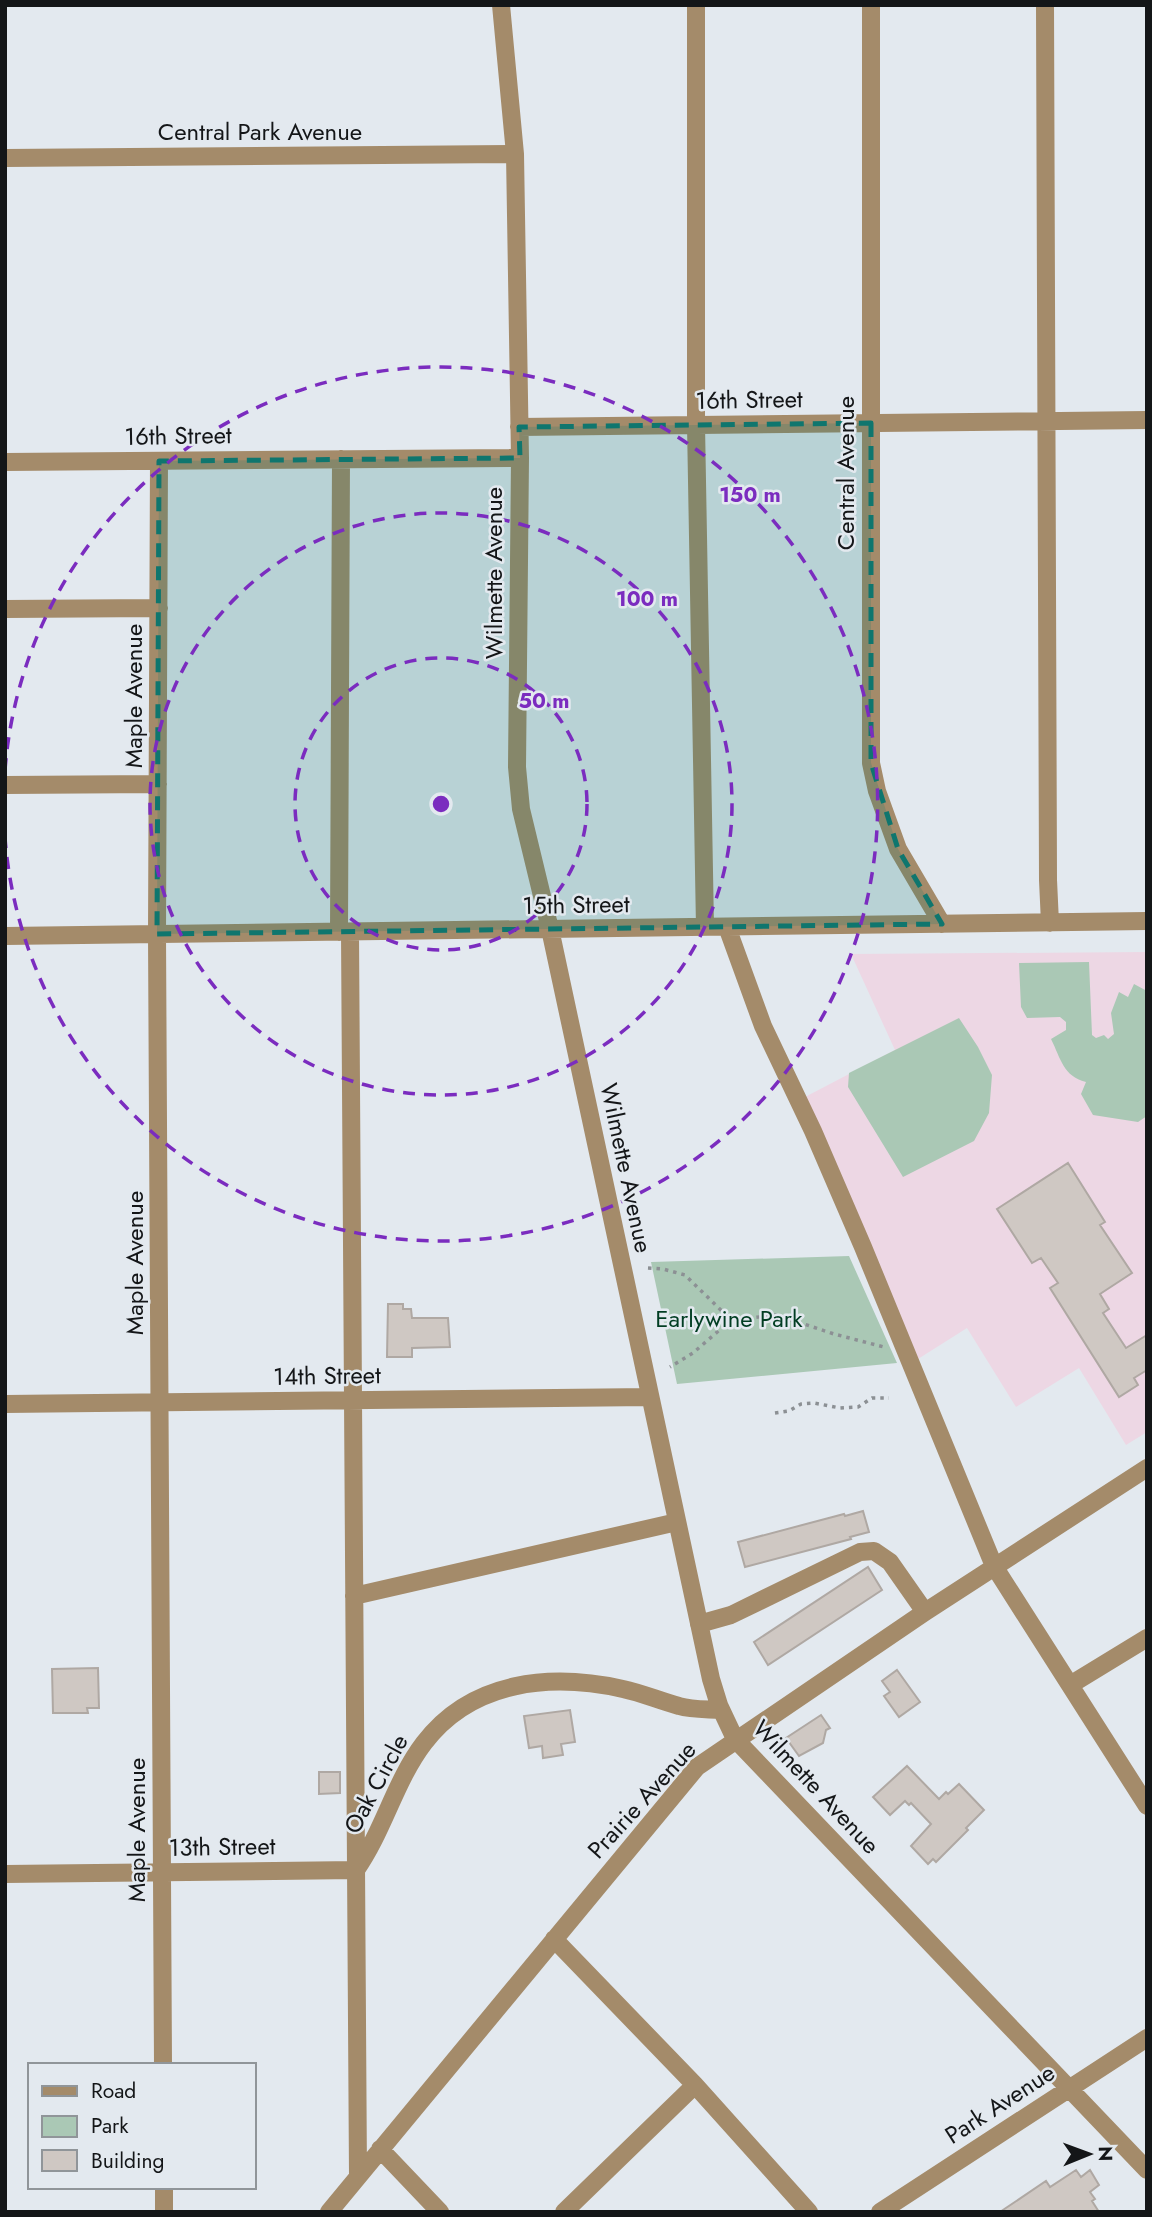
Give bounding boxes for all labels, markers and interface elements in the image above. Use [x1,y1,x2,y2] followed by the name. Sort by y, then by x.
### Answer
[158,114,362,149] street label: Central Park Avenue
[695,381,803,418] street label: 16th Street
[828,396,863,550] street label: Central Avenue
[124,417,232,454] street label: 16th Street
[719,480,781,510] text: 150 m
[476,487,511,659] street label: Wilmette Avenue
[616,584,678,614] text: 100 m
[116,624,151,768] street label: Maple Avenue
[519,686,569,716] text: 50 m
[429,792,453,816] centre of rings
[522,886,630,923] street label: 15th Street
[591,1080,662,1256] street label: Wilmette Avenue
[117,1191,152,1335] street label: Maple Avenue
[655,1301,803,1336] park label: Earlywine Park
[273,1357,381,1394] street label: 14th Street
[745,1712,888,1862] street label: Wilmette Avenue
[335,1728,416,1840] street label: Oak Circle
[579,1733,704,1866] street label: Prairie Avenue
[119,1758,154,1902] street label: Maple Avenue
[168,1828,276,1865] street label: 13th Street
[938,2055,1062,2152] street label: Park Avenue
[28,2063,256,2189] legend
[91,2076,136,2106] text: Road
[91,2111,129,2141] text: Park
[1054,2119,1124,2189] north arrow
[91,2146,164,2176] text: Building
[1092,2146,1119,2161] text: N

